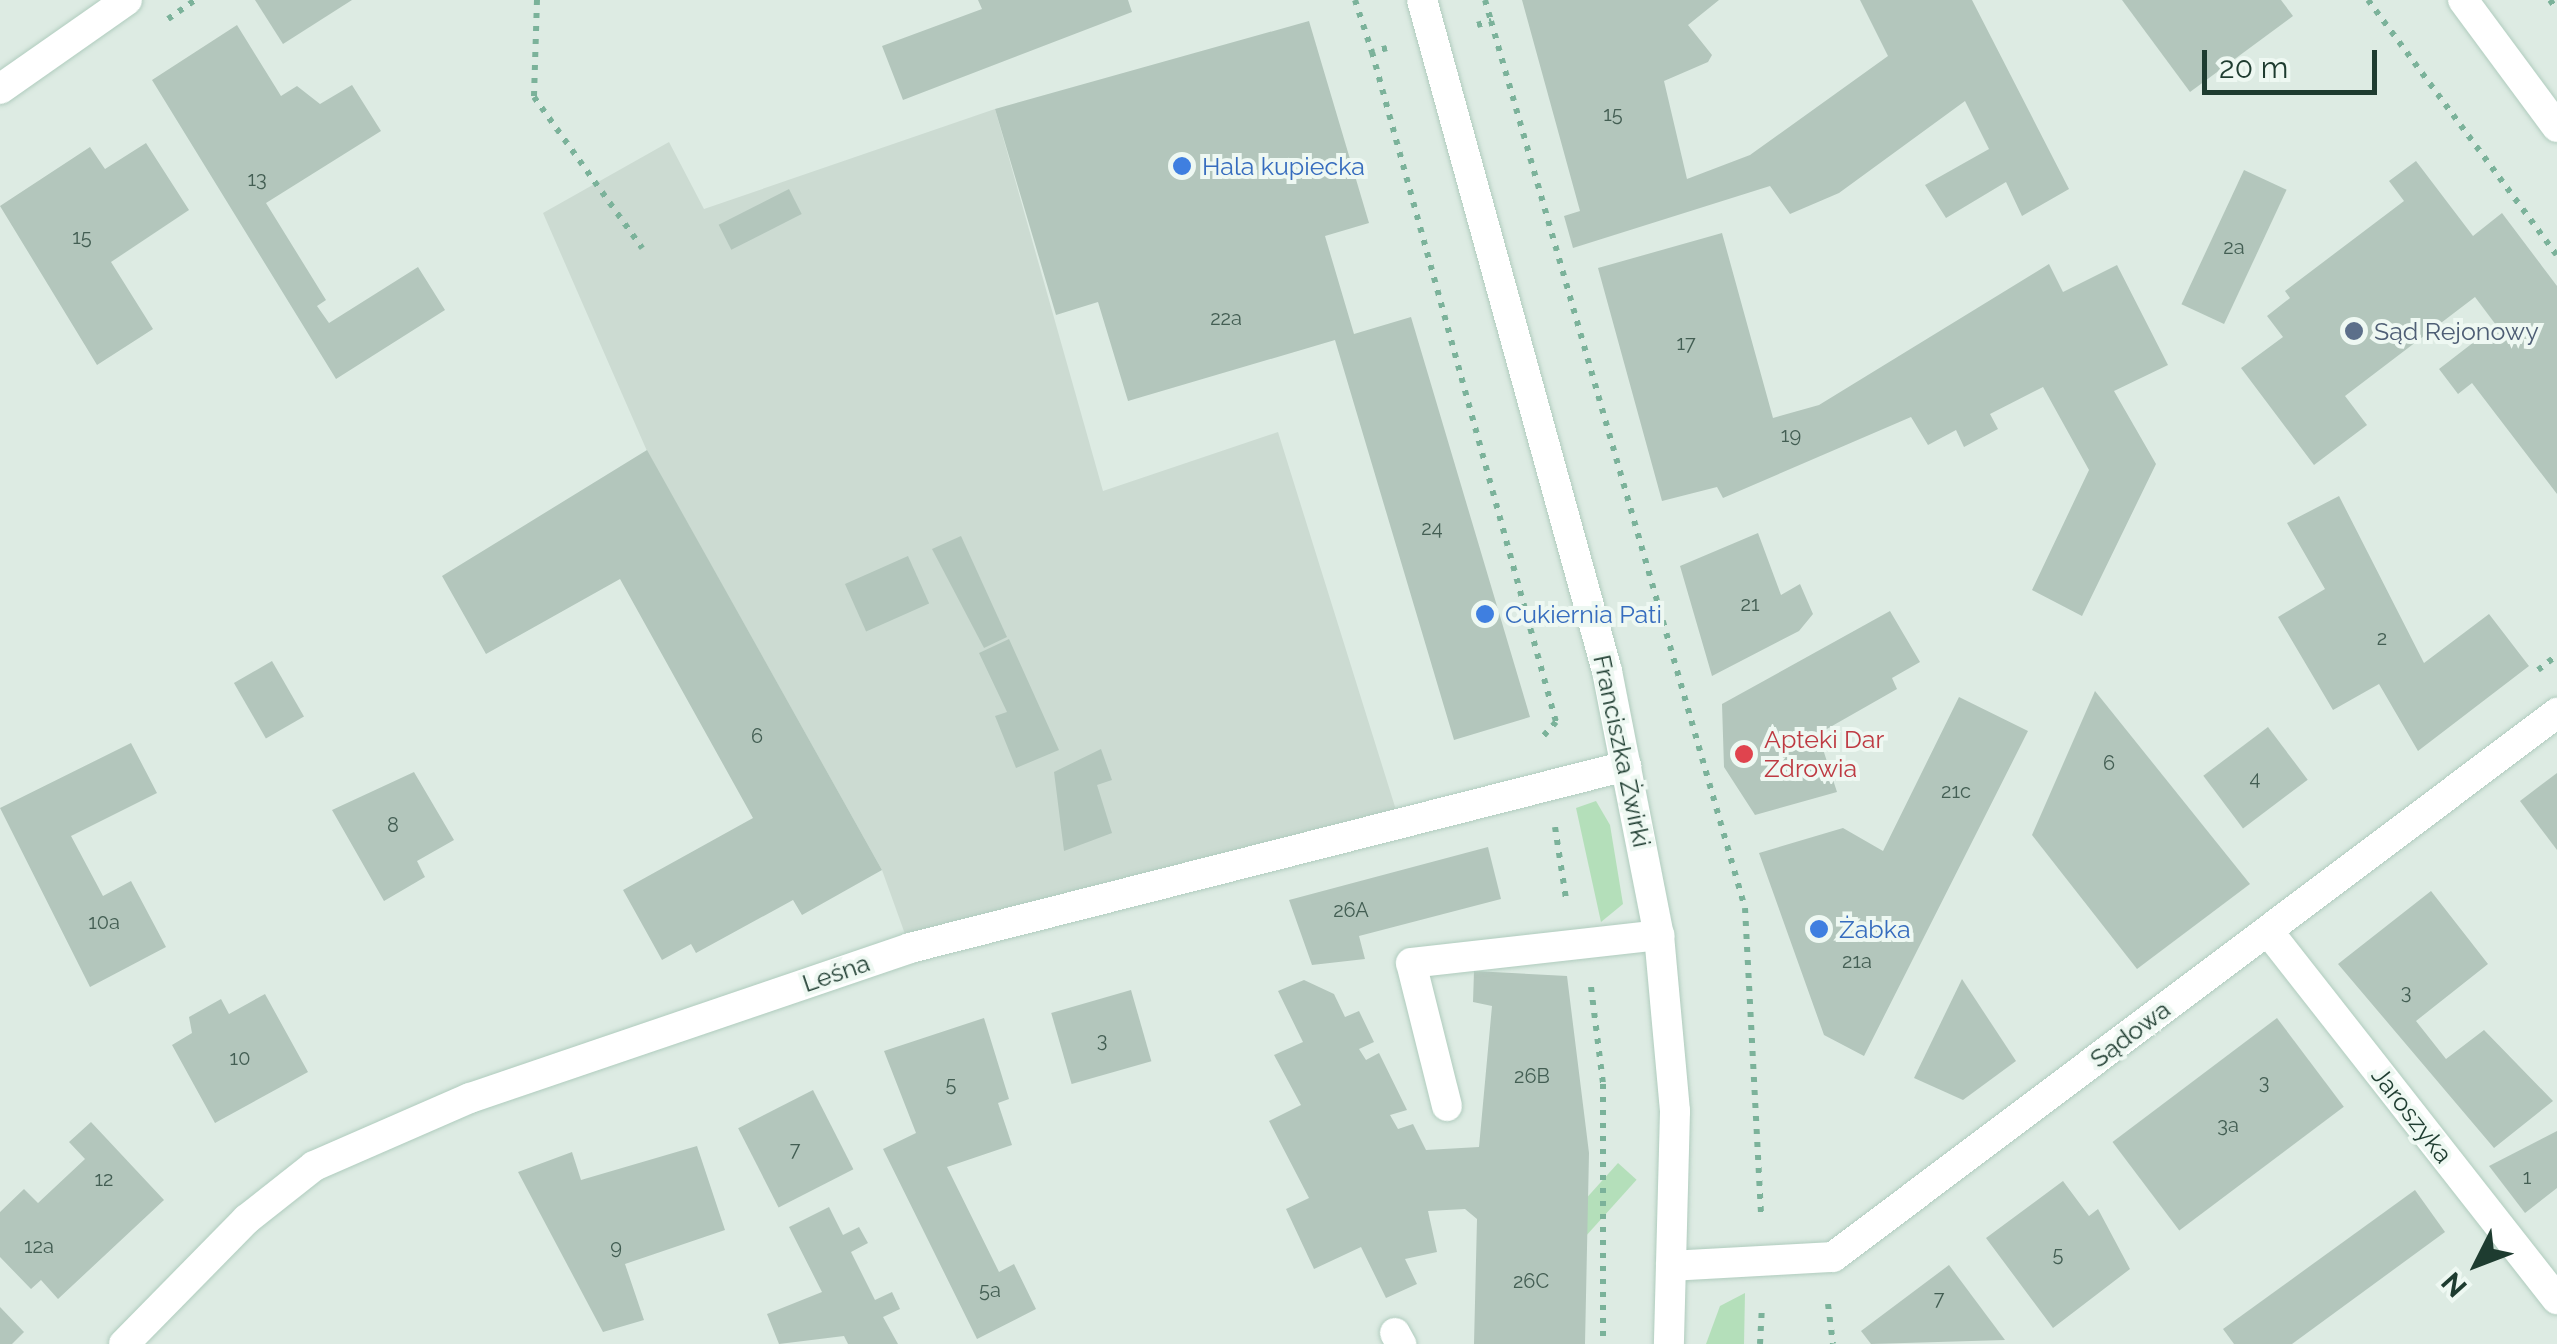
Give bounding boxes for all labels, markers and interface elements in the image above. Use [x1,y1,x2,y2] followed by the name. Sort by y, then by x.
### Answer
[2207,30,2382,92] scale bar
[2219,50,2288,85] text: 20 m
[1603,102,1623,126] house number: 15
[1202,151,1365,181] place label: Hala kupiecka
[1171,155,1193,177] marker: Hala kupiecka
[247,167,267,191] house number: 13
[72,225,92,249] house number: 15
[2223,235,2245,259] house number: 2a
[1210,306,1242,330] house number: 22a
[2374,316,2539,346] place label: Sąd Rejonowy
[2343,320,2365,342] marker: Sąd Rejonowy
[1676,331,1696,355] house number: 17
[1781,423,1801,447] house number: 19
[1421,516,1443,540] house number: 24
[1741,592,1759,616] house number: 21
[1505,599,1662,629] place label: Cukiernia Pati
[1474,603,1496,625] marker: Cukiernia Pati
[2377,626,2387,650] house number: 2
[1587,652,1657,850] street label: Franciszka Żwirki
[751,724,763,748] house number: 6
[1764,725,1884,784] place label: Apteki Dar Zdrowia
[1733,743,1755,765] marker: Apteki Dar Zdrowia
[2103,751,2115,775] house number: 6
[2250,766,2260,790] house number: 4
[1941,779,1971,803] house number: 21c
[387,813,399,837] house number: 8
[1333,898,1369,922] house number: 26A
[88,910,120,934] house number: 10a
[1839,914,1911,944] place label: Żabka
[1808,918,1830,940] marker: Żabka
[798,948,874,998] street label: Leśna
[1842,949,1872,973] house number: 21a
[2401,980,2411,1004] house number: 3
[2084,994,2176,1074] street label: Sądowa
[1097,1028,1107,1052] house number: 3
[230,1046,250,1070] house number: 10
[2365,1061,2459,1169] street label: Jaroszyka
[1514,1064,1550,1088] house number: 26B
[2259,1070,2269,1094] house number: 3
[946,1072,956,1096] house number: 5
[2217,1113,2239,1137] house number: 3a
[790,1137,800,1161] house number: 7
[2523,1165,2531,1189] house number: 1
[95,1167,113,1191] house number: 12
[2427,1214,2527,1314] north arrow
[24,1234,54,1258] house number: 12a
[610,1235,622,1259] house number: 9
[2053,1242,2063,1266] house number: 5
[2435,1265,2474,1303] text: N
[1513,1269,1549,1293] house number: 26C
[979,1278,1001,1302] house number: 5a
[1934,1286,1944,1310] house number: 7

